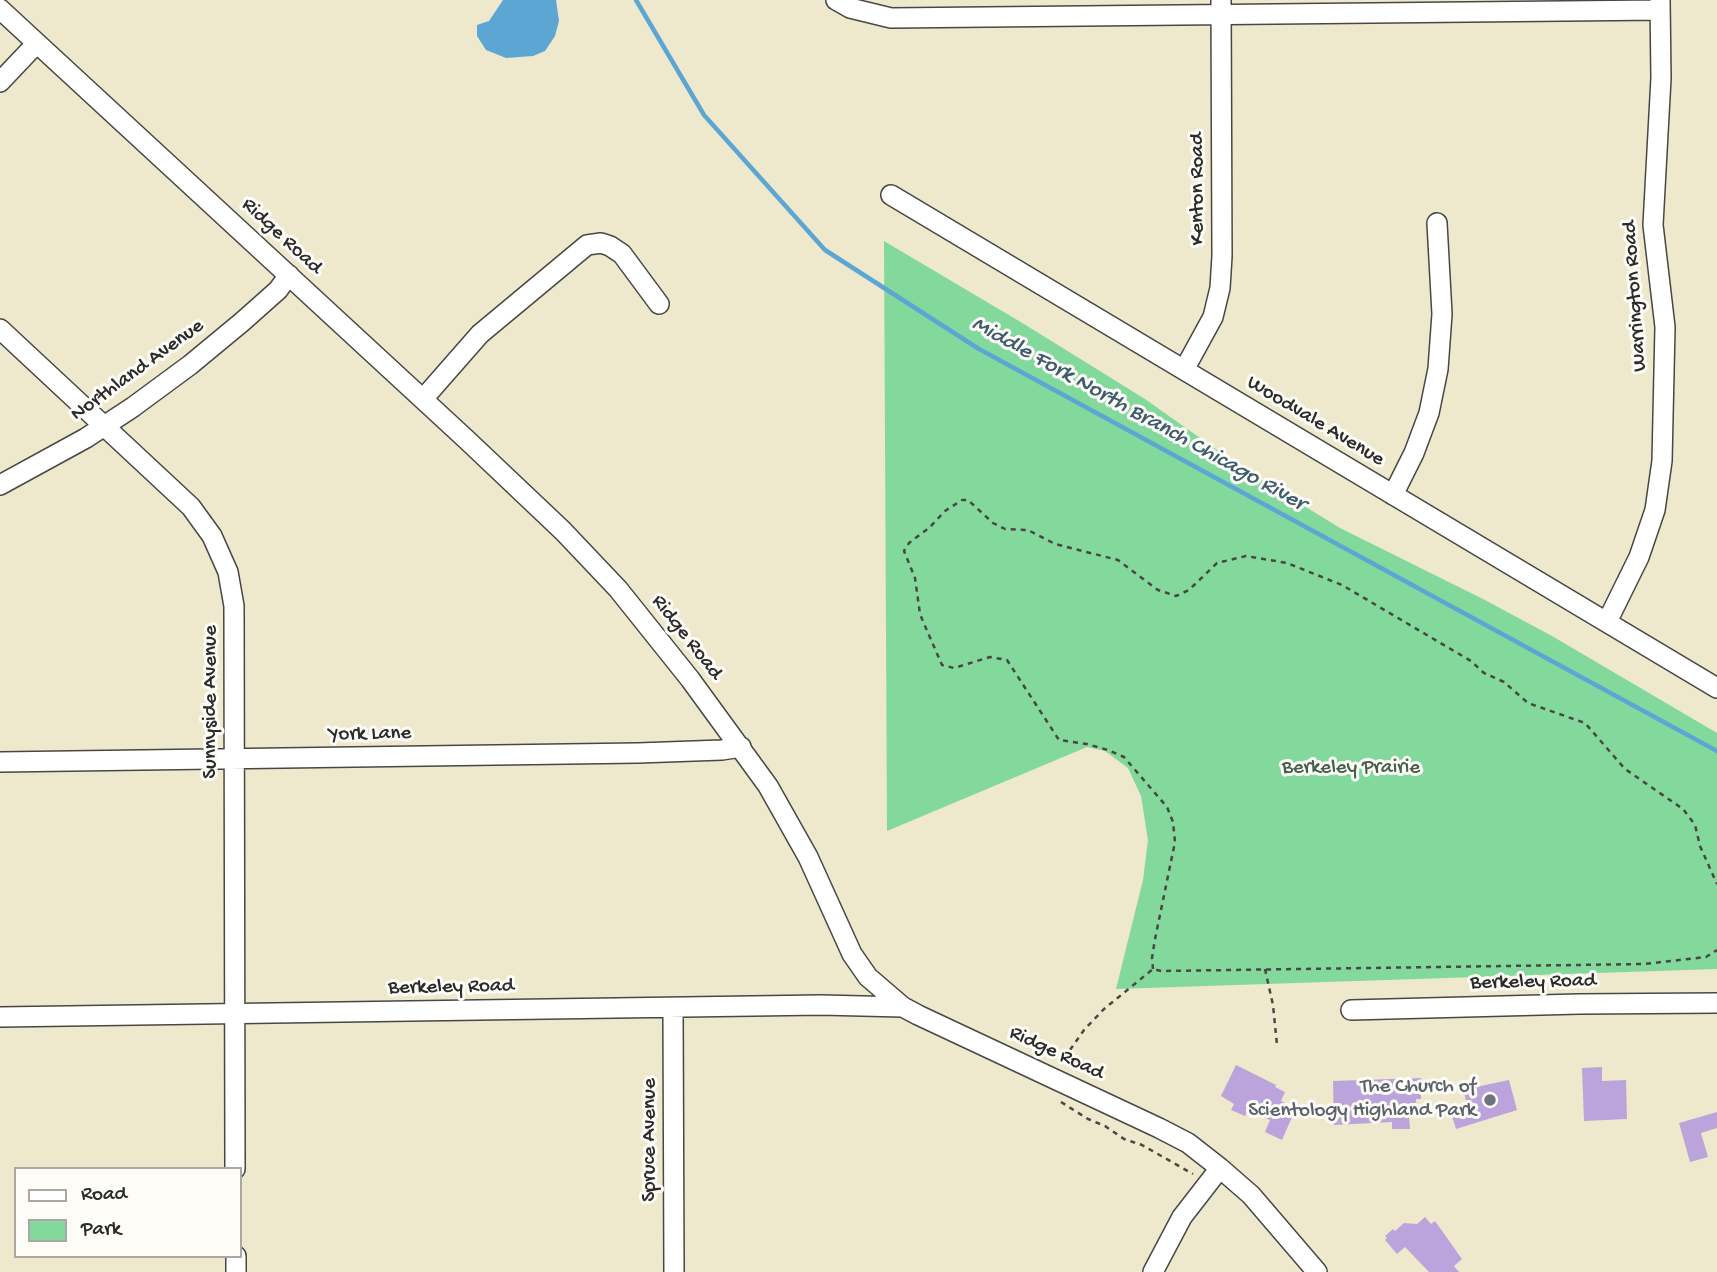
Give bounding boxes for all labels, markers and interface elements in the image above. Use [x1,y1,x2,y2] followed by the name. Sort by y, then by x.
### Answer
[1186,133,1212,245] street label: Kenton Road
[235,193,327,281] street label: Ridge Road
[1618,220,1654,372] street label: Warrington Road
[966,311,1310,519] water label: Middle Fork North Branch Chicago River
[66,314,210,428] street label: Northland Avenue
[1241,371,1389,473] street label: Woodvale Avenue
[645,590,727,686] street label: Ridge Road
[199,625,225,779] street label: Sunnyside Avenue
[328,722,412,748] street label: York Lane
[1282,756,1420,782] park label: Berkeley Prairie
[1470,969,1596,997] street label: Berkeley Road
[388,974,514,1002] street label: Berkeley Road
[1005,1021,1107,1087] street label: Ridge Road
[1248,1075,1476,1125] place label: The Church of Scientology Highland Park
[638,1078,664,1202] street label: Spruce Avenue
[1482,1092,1498,1108] marker: The Church of Scientology Highland Park
[14,1167,242,1258] legend
[81,1183,127,1208] text: Road
[81,1218,121,1243] text: Park

